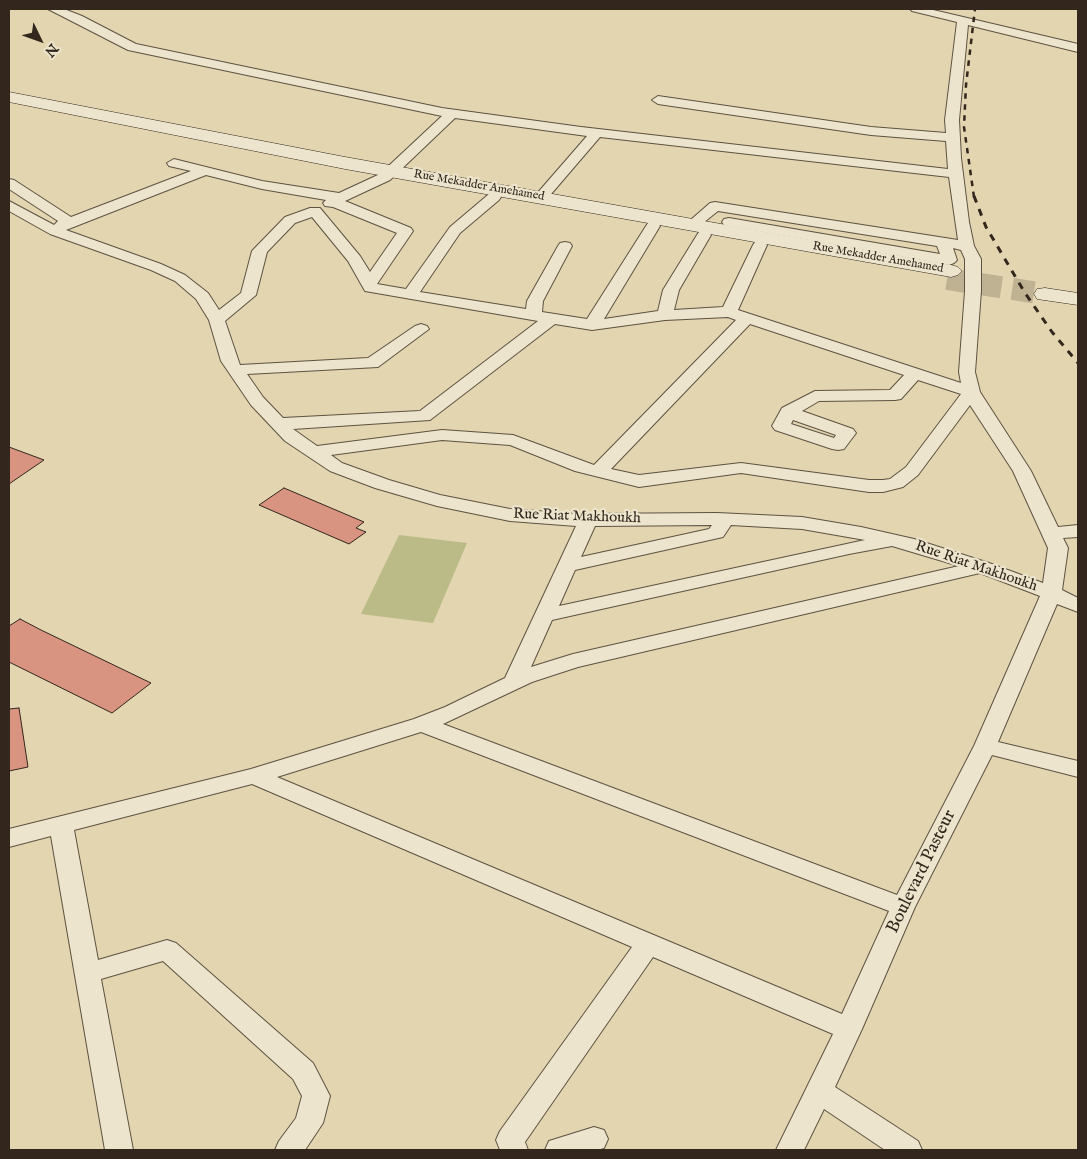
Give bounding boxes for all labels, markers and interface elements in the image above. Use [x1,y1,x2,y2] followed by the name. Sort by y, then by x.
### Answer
[15,15,65,65] north arrow
[40,40,62,61] text: N
[412,167,546,205] street label: Rue Mekadder Amehamed
[811,239,945,277] street label: Rue Mekadder Amehamed
[513,506,641,528] street label: Rue Riat Makhoukh
[913,538,1039,596] street label: Rue Riat Makhoukh
[883,807,961,937] street label: Boulevard Pasteur

